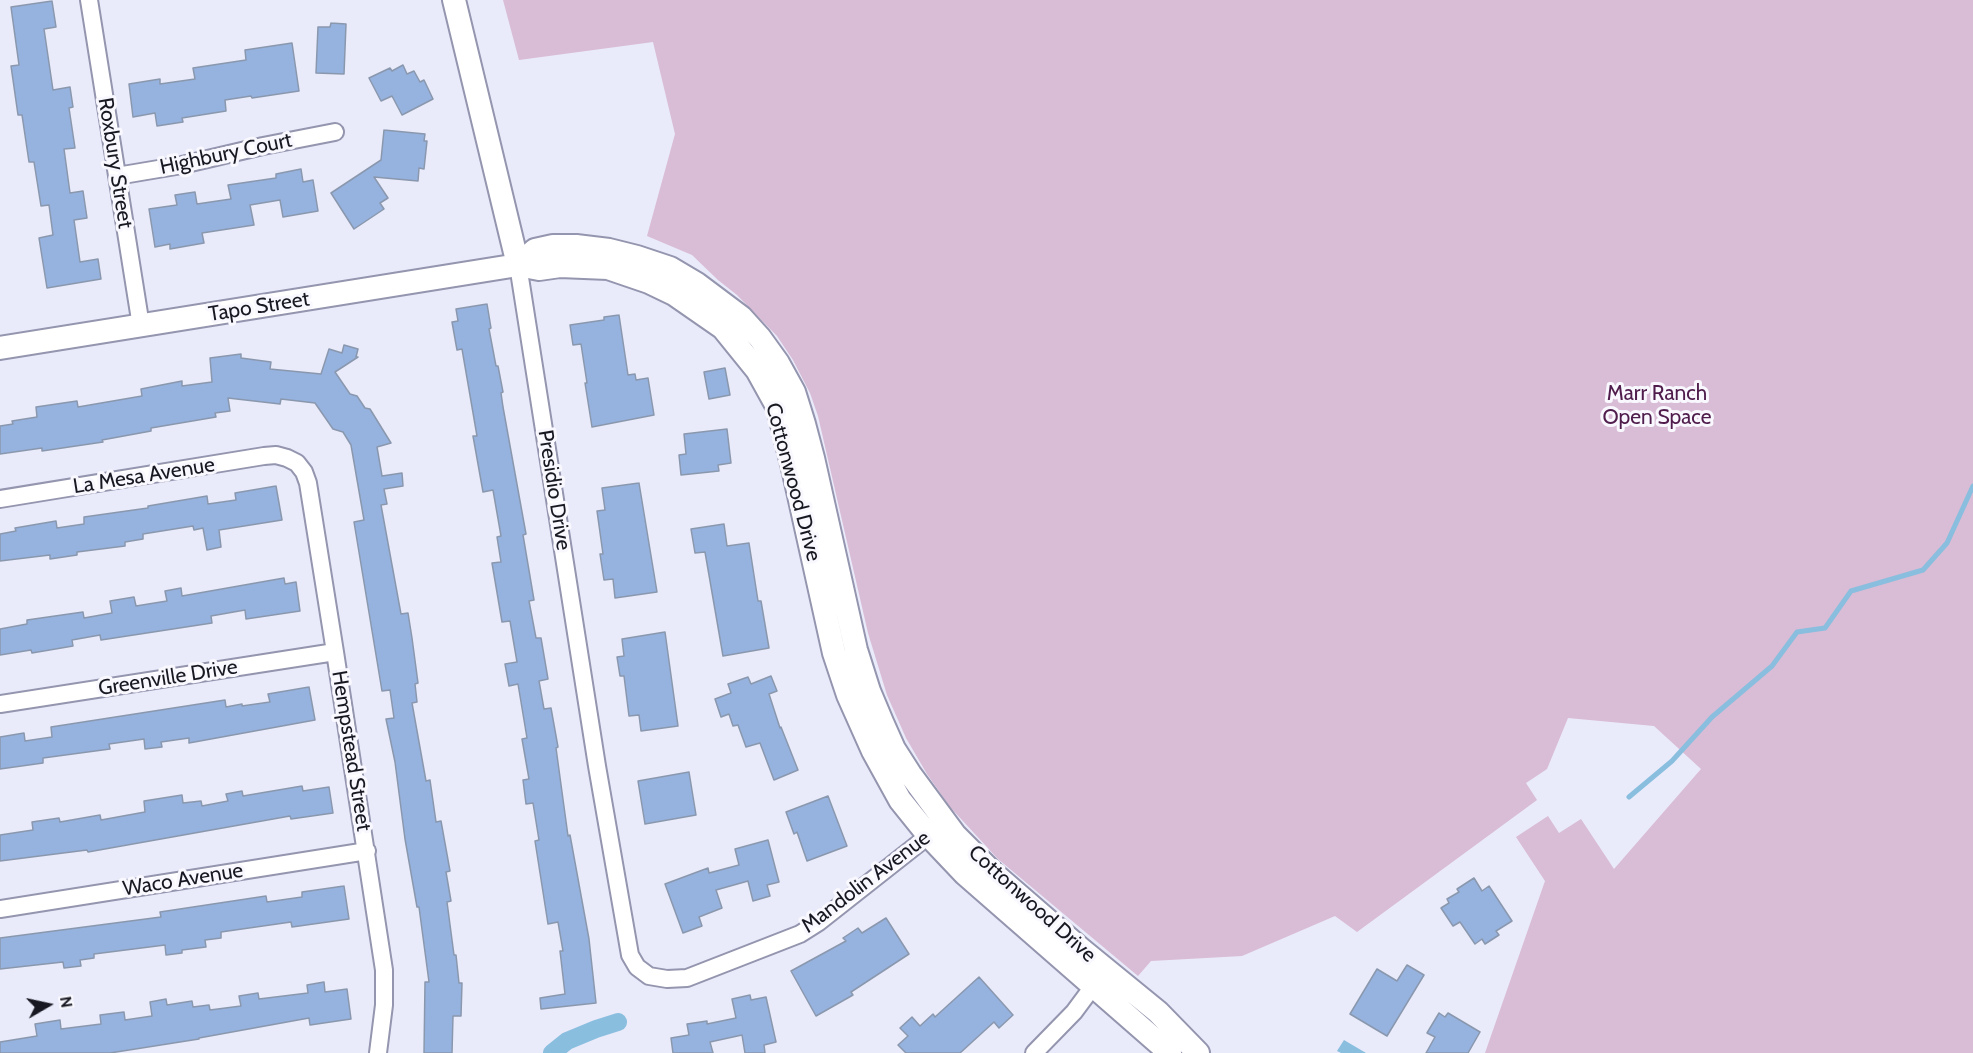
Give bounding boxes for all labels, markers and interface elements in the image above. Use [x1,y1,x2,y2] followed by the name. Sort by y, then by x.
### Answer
[92,96,138,230] street label: Roxbury Street
[158,128,294,180] street label: Highbury Court
[207,287,311,327] street label: Tapo Street
[1603,381,1711,431] park label: Marr Ranch Open Space
[760,400,826,564] street label: Cottonwood Drive
[532,428,576,552] street label: Presidio Drive
[71,452,217,500] street label: La Mesa Avenue
[97,655,239,701] street label: Greenville Drive
[326,669,376,833] street label: Hempstead Street
[797,825,935,939] street label: Mandolin Avenue
[963,840,1101,968] street label: Cottonwood Drive
[121,858,245,902] street label: Waco Avenue
[18,975,78,1035] north arrow
[56,995,77,1009] text: N

